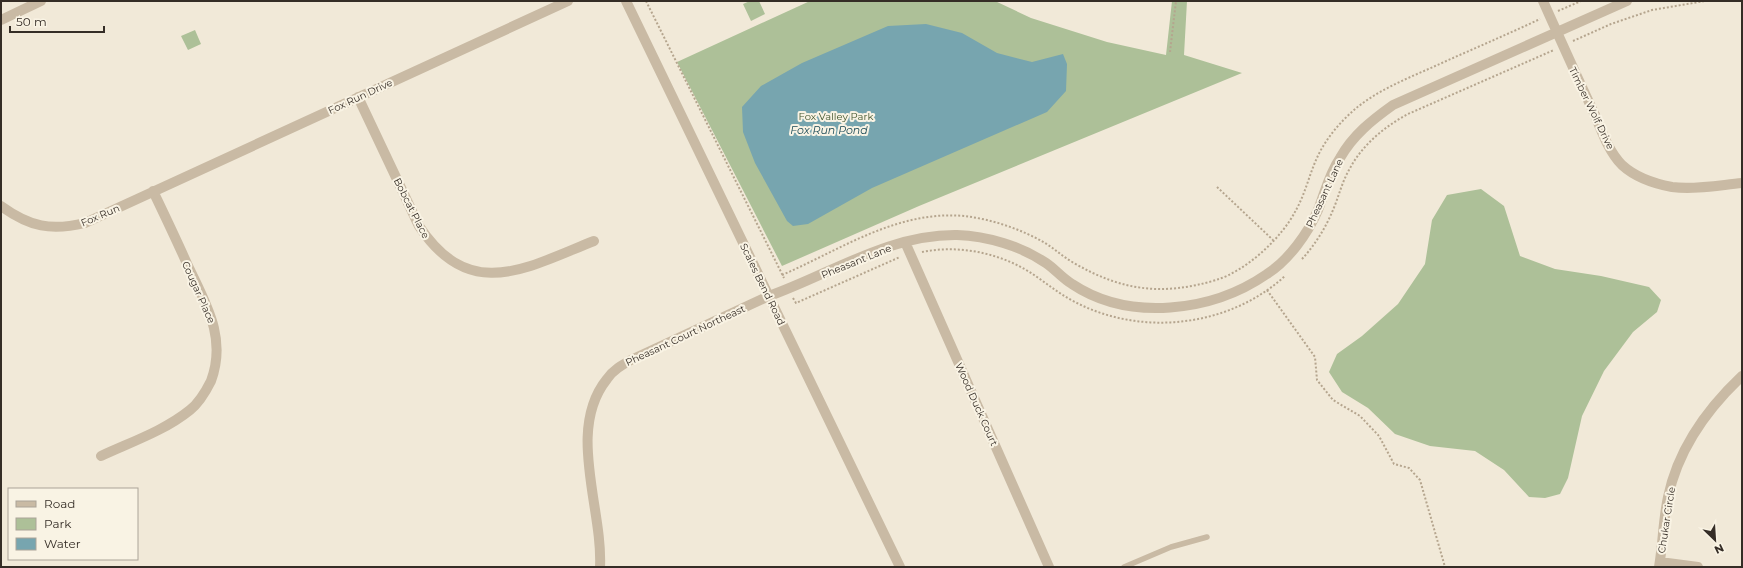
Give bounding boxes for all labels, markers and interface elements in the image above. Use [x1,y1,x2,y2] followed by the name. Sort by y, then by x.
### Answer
[10,8,104,34] scale bar
[16,14,47,29] text: 50 m
[1566,65,1617,152] street label: Timber Wolf Drive
[326,76,395,117] street label: Fox Run Drive
[799,110,873,123] park label: Fox Valley Park
[790,123,868,137] water label: Fox Run Pond
[1303,157,1346,230] street label: Pheasant Lane
[391,176,432,241] street label: Bobcat Place
[79,201,122,229] street label: Fox Run
[737,241,788,327] street label: Scales Bend Road
[819,241,893,281] street label: Pheasant Lane
[179,259,218,325] street label: Cougar Place
[623,302,747,369] street label: Pheasant Court Northeast
[952,361,1001,448] street label: Wood Duck Court
[1655,486,1678,554] street label: Chukar Circle
[8,488,138,560] legend
[44,496,75,511] text: Road
[44,516,72,531] text: Park
[1695,520,1735,560] north arrow
[44,536,81,551] text: Water
[1712,541,1726,557] text: N

